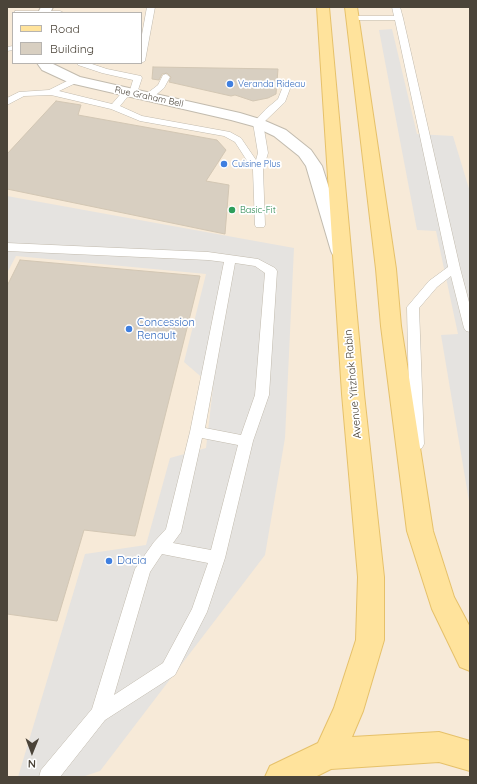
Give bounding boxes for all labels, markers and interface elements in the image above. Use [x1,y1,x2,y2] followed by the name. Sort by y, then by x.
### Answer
[12,12,142,64] legend
[50,21,80,36] text: Road
[50,41,94,56] text: Building
[225,79,235,89] marker: Veranda Rideau
[238,79,305,89] place label: Veranda Rideau
[114,84,184,110] street label: Rue Graham Bell
[219,159,229,169] marker: Cuisine Plus
[232,159,281,169] place label: Cuisine Plus
[227,205,237,215] marker: Basic-Fit
[240,205,276,215] place label: Basic-Fit
[137,316,195,342] place label: Concession Renault
[124,324,134,334] marker: Concession Renault
[342,329,364,439] street label: Avenue Yitzhak Rabin
[117,554,146,568] place label: Dacia
[104,556,114,566] marker: Dacia
[12,732,52,772] north arrow
[28,757,36,771] text: N

